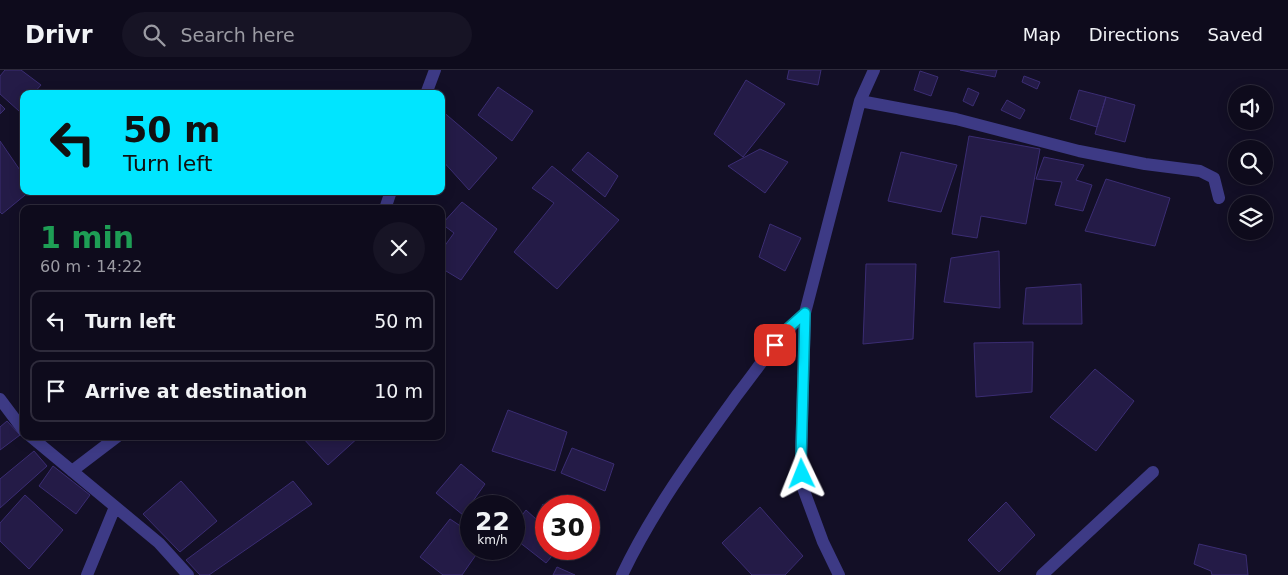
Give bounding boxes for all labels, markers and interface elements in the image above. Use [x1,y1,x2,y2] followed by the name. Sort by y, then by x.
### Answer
[122,12,472,57] search box
[25,21,92,49] text: Drivr
[140,21,168,49] icon: search
[180,24,295,46] text: Search here
[1023,24,1061,45] text: Map
[1089,24,1179,45] text: Directions
[1207,24,1263,45] text: Saved
[1228,85,1273,240] map controls
[1228,85,1273,130] button: sound
[40,110,105,175] icon: left
[123,110,220,150] text: 50 m
[1228,140,1273,185] button: search
[123,151,212,176] text: Turn left
[1228,195,1273,240] button: layers
[40,220,134,255] text: 1 min
[373,222,425,274] button: close
[40,257,142,276] text: 60 m · 14:22
[42,307,70,335] icon: left
[85,310,176,332] text: Turn left
[374,310,423,332] text: 50 m
[754,324,796,366] pin
[761,331,789,359] icon: arrive
[42,377,70,405] icon: arrive
[85,380,307,402] text: Arrive at destination
[374,380,423,402] text: 10 m
[775,447,827,499] position arrow
[535,495,600,560] speed limit sign: 30
[475,507,510,536] text: 22
[477,533,508,547] text: km/h

